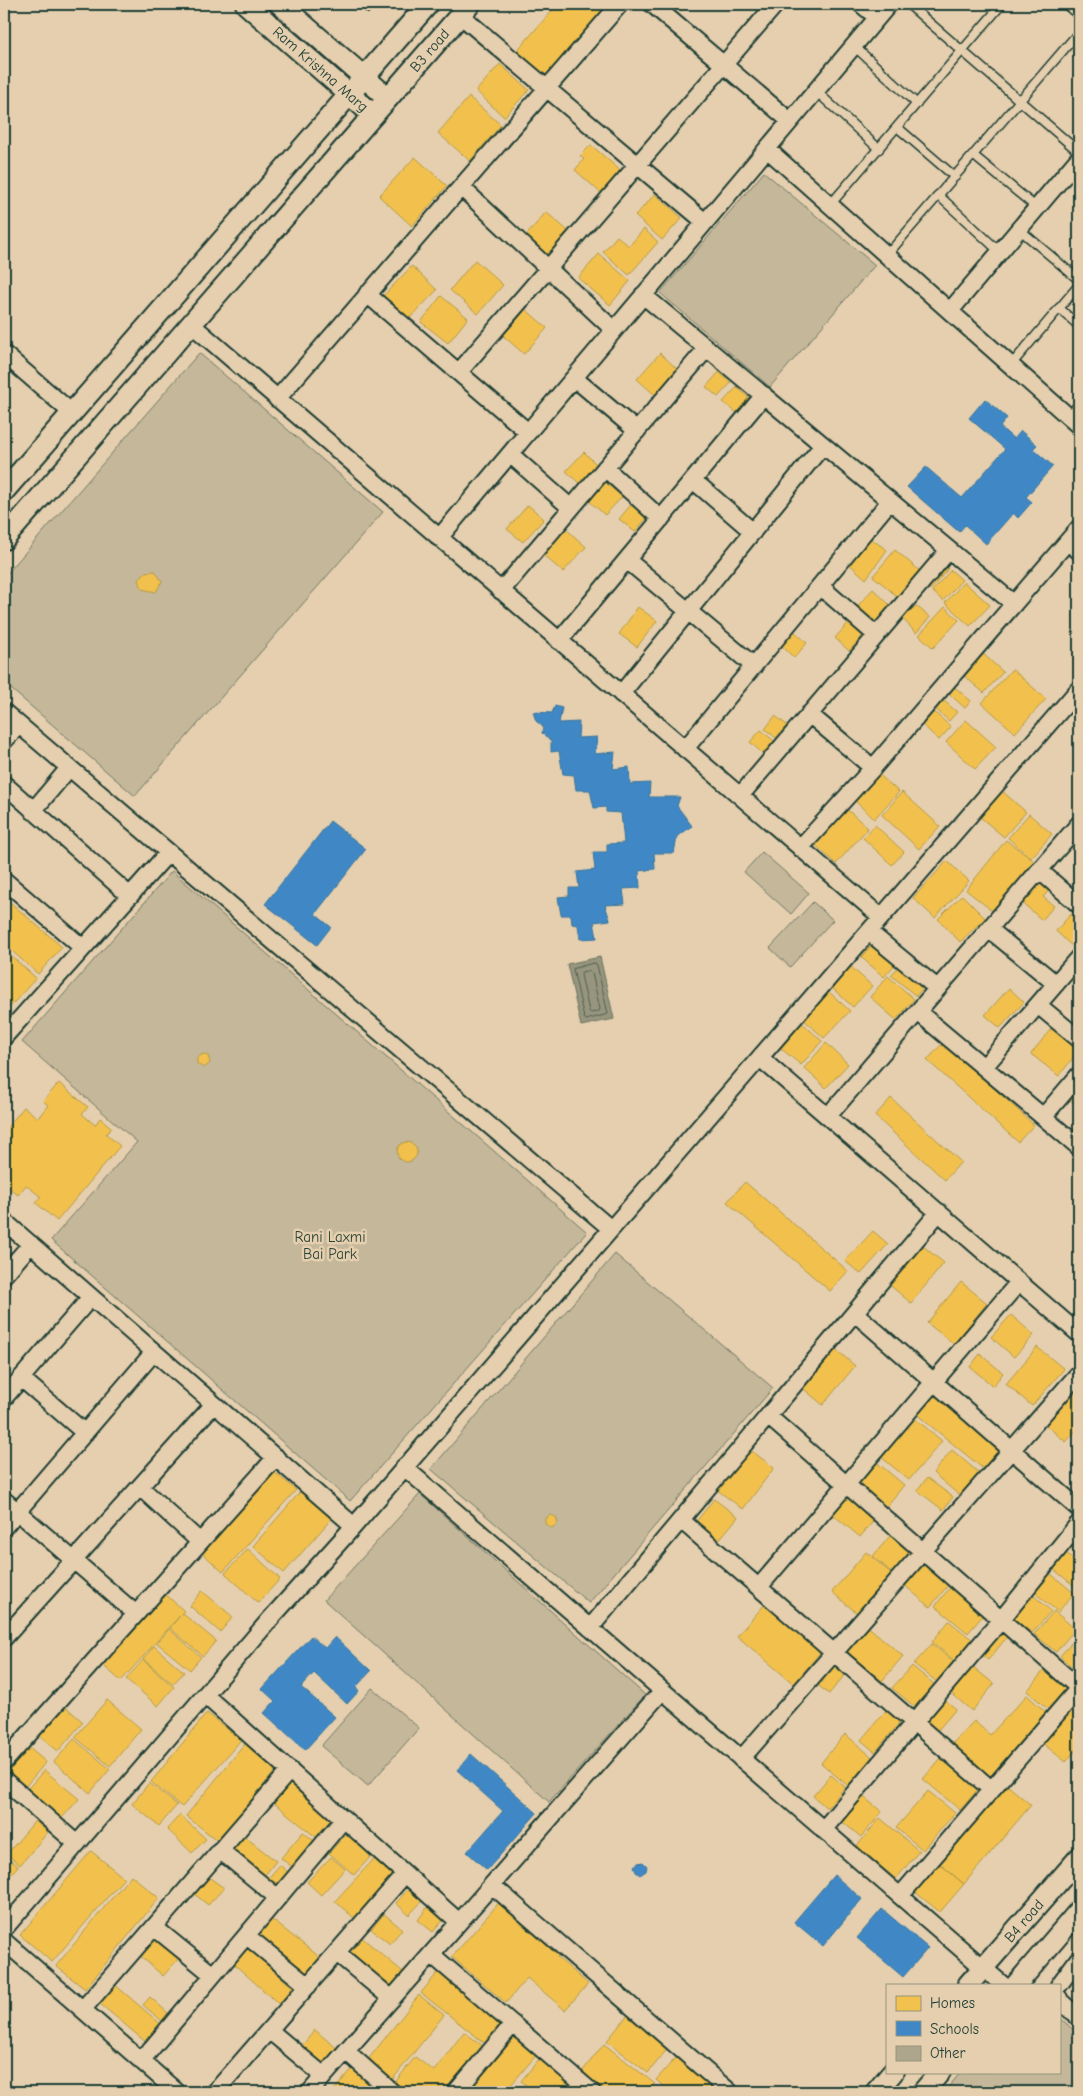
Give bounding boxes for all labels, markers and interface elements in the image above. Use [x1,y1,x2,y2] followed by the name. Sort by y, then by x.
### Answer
[269,23,372,116] street label: Ram Krishna Marg
[406,25,453,76] street label: B3 road
[294,1228,366,1263] park label: Rani Laxmi Bai Park
[1000,1896,1047,1946] street label: B4 road
[886,1984,1060,2074] legend
[930,1994,975,2012] text: Homes
[930,2020,979,2038] text: Schools
[930,2044,965,2062] text: Other

